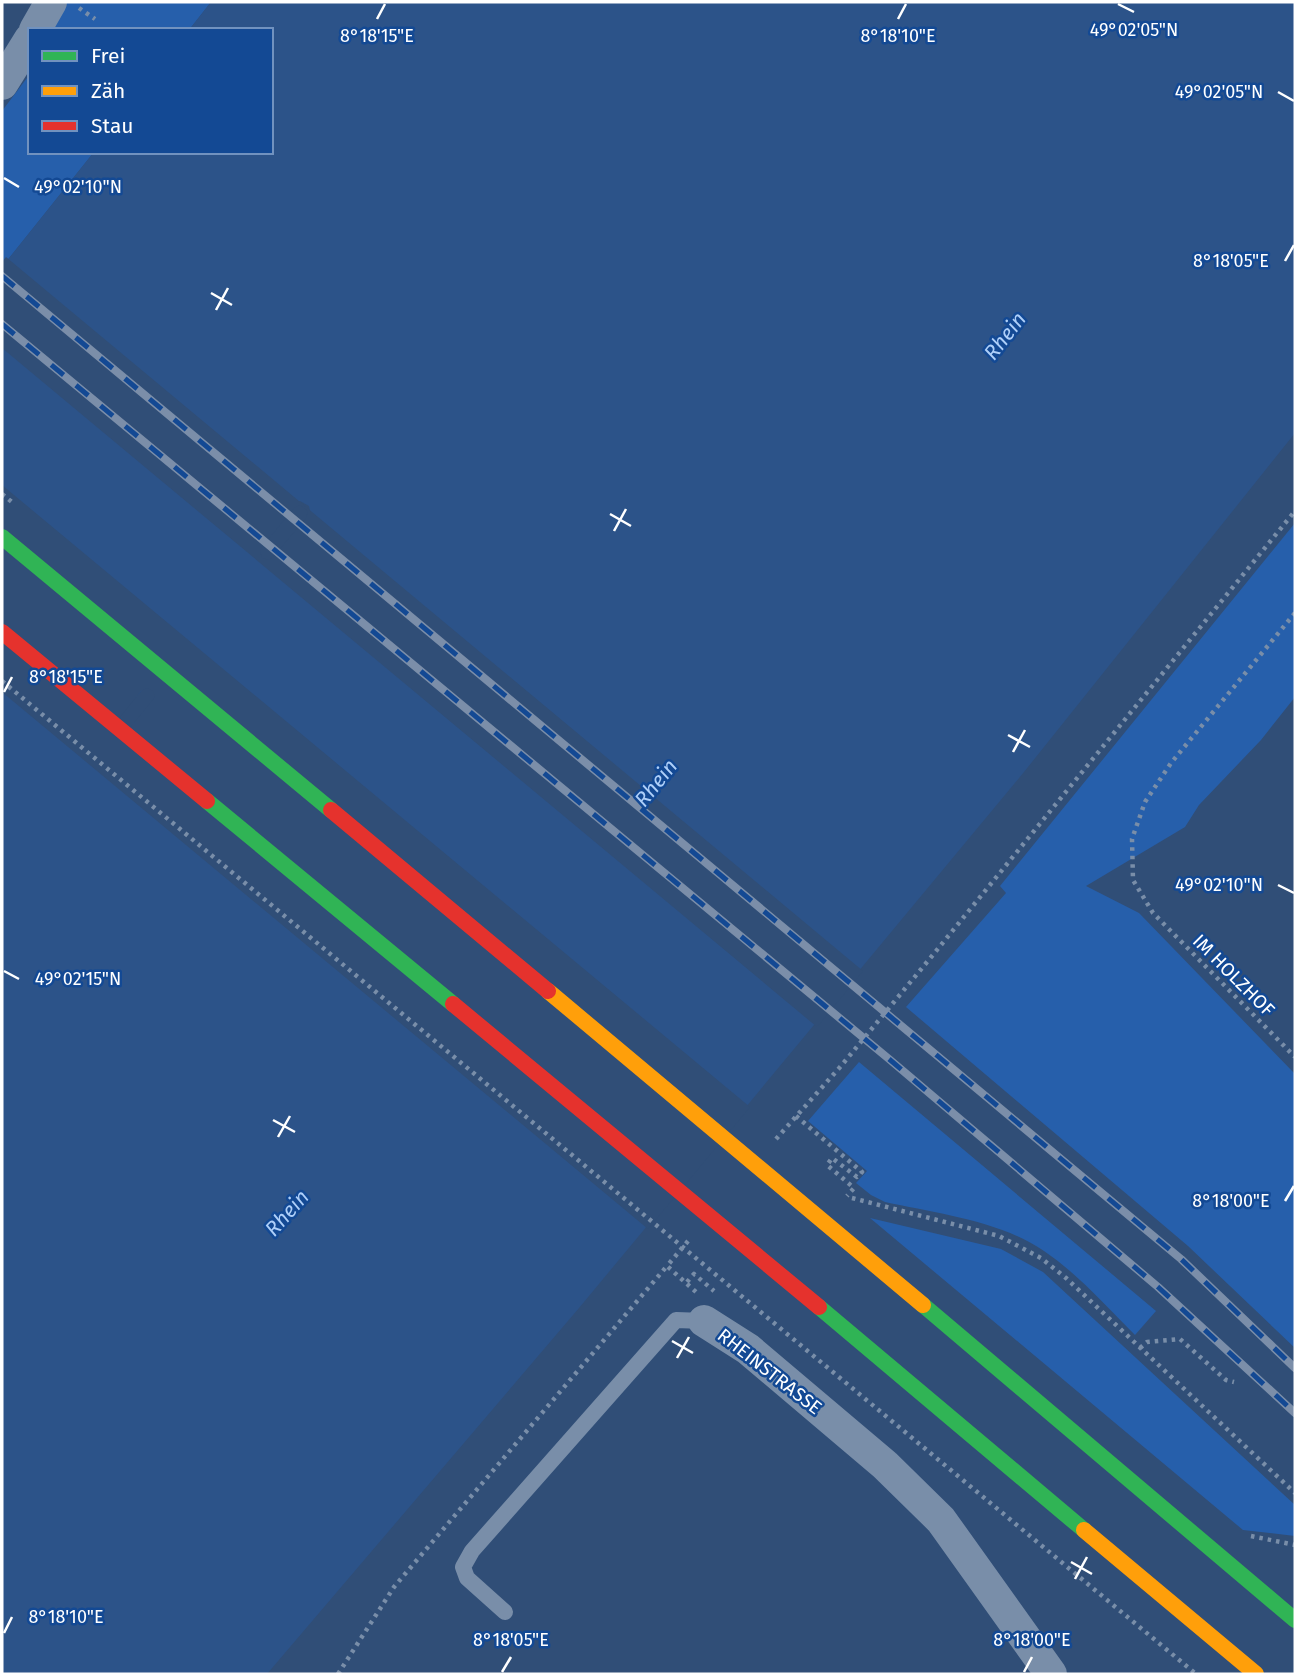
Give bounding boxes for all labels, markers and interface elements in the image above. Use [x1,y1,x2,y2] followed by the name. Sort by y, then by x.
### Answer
[1090,19,1178,41] text: 49°02'05"N
[340,25,414,47] text: 8°18'15"E
[860,25,936,47] text: 8°18'10"E
[28,28,273,154] legend
[91,43,125,69] text: Frei
[91,78,125,104] text: Zäh
[1175,81,1263,103] text: 49°02'05"N
[91,113,134,139] text: Stau
[34,176,122,198] text: 49°02'10"N
[1193,250,1269,272] text: 8°18'05"E
[978,307,1032,365] water label: Rhein
[29,666,103,688] text: 8°18'15"E
[629,754,683,812] water label: Rhein
[1175,874,1263,896] text: 49°02'10"N
[1188,930,1279,1021] street label: IM HOLZHOF
[35,968,121,990] text: 49°02'15"N
[259,1184,315,1242] water label: Rhein
[1192,1190,1270,1212] text: 8°18'00"E
[713,1324,826,1419] street label: RHEINSTRASSE
[28,1606,104,1628] text: 8°18'10"E
[473,1629,549,1651] text: 8°18'05"E
[993,1629,1071,1651] text: 8°18'00"E

